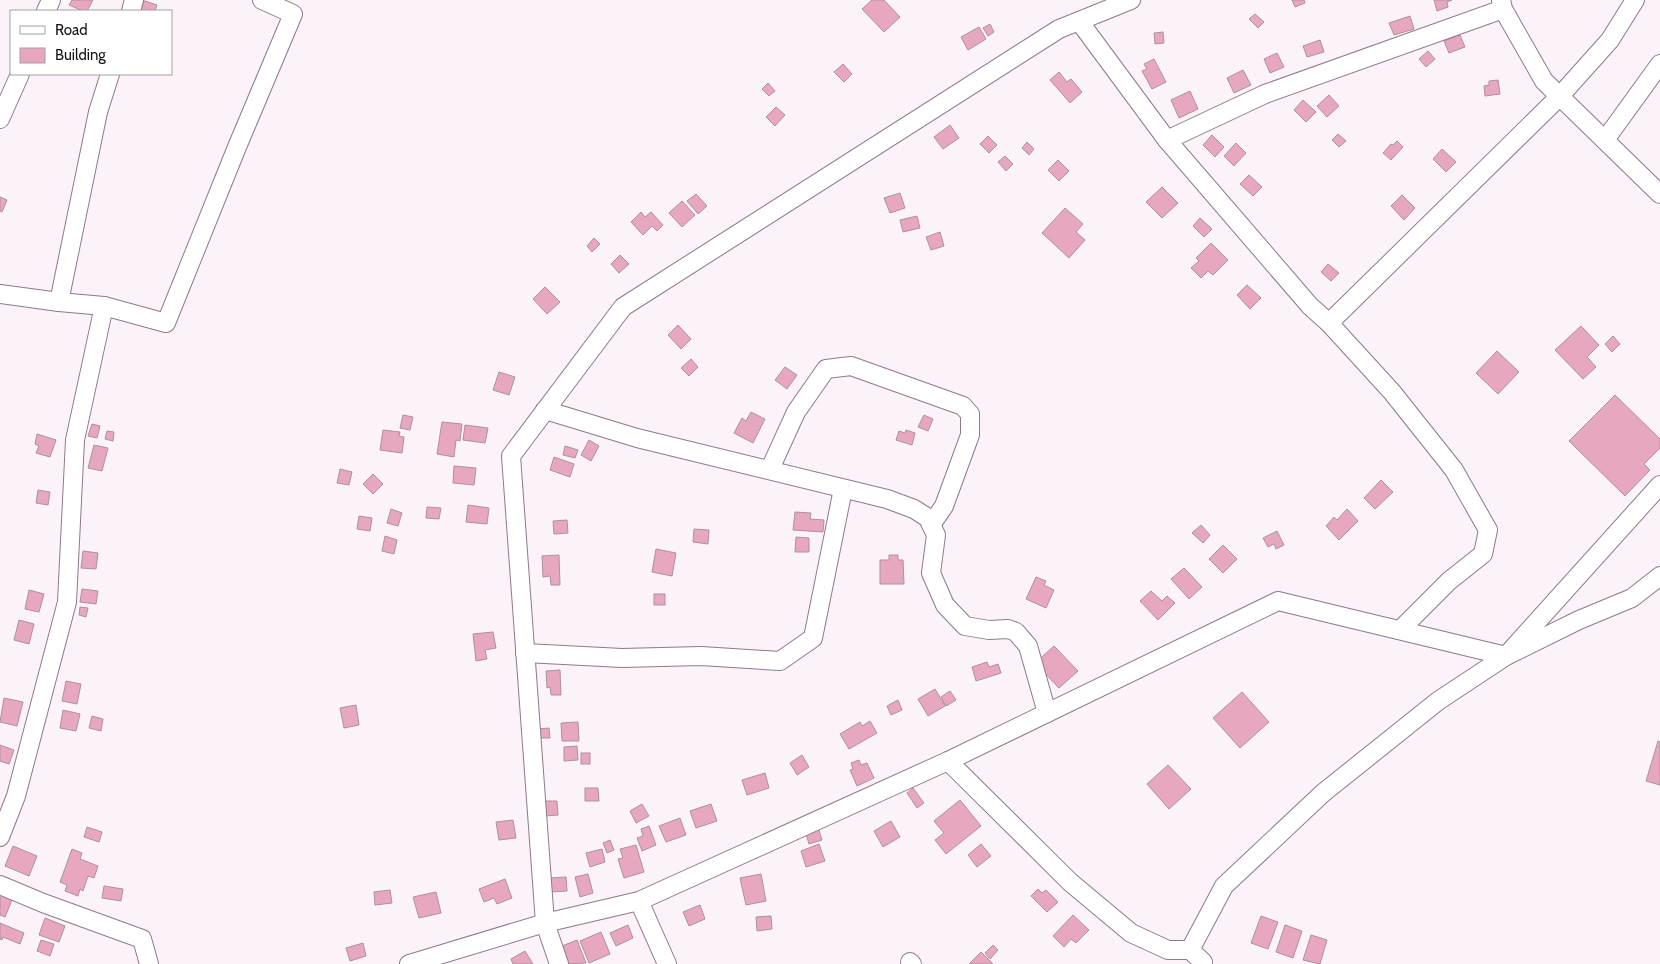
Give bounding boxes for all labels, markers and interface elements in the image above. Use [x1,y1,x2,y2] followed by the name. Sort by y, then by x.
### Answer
[10,10,172,75] legend
[55,21,88,39] text: Road
[55,46,106,64] text: Building

